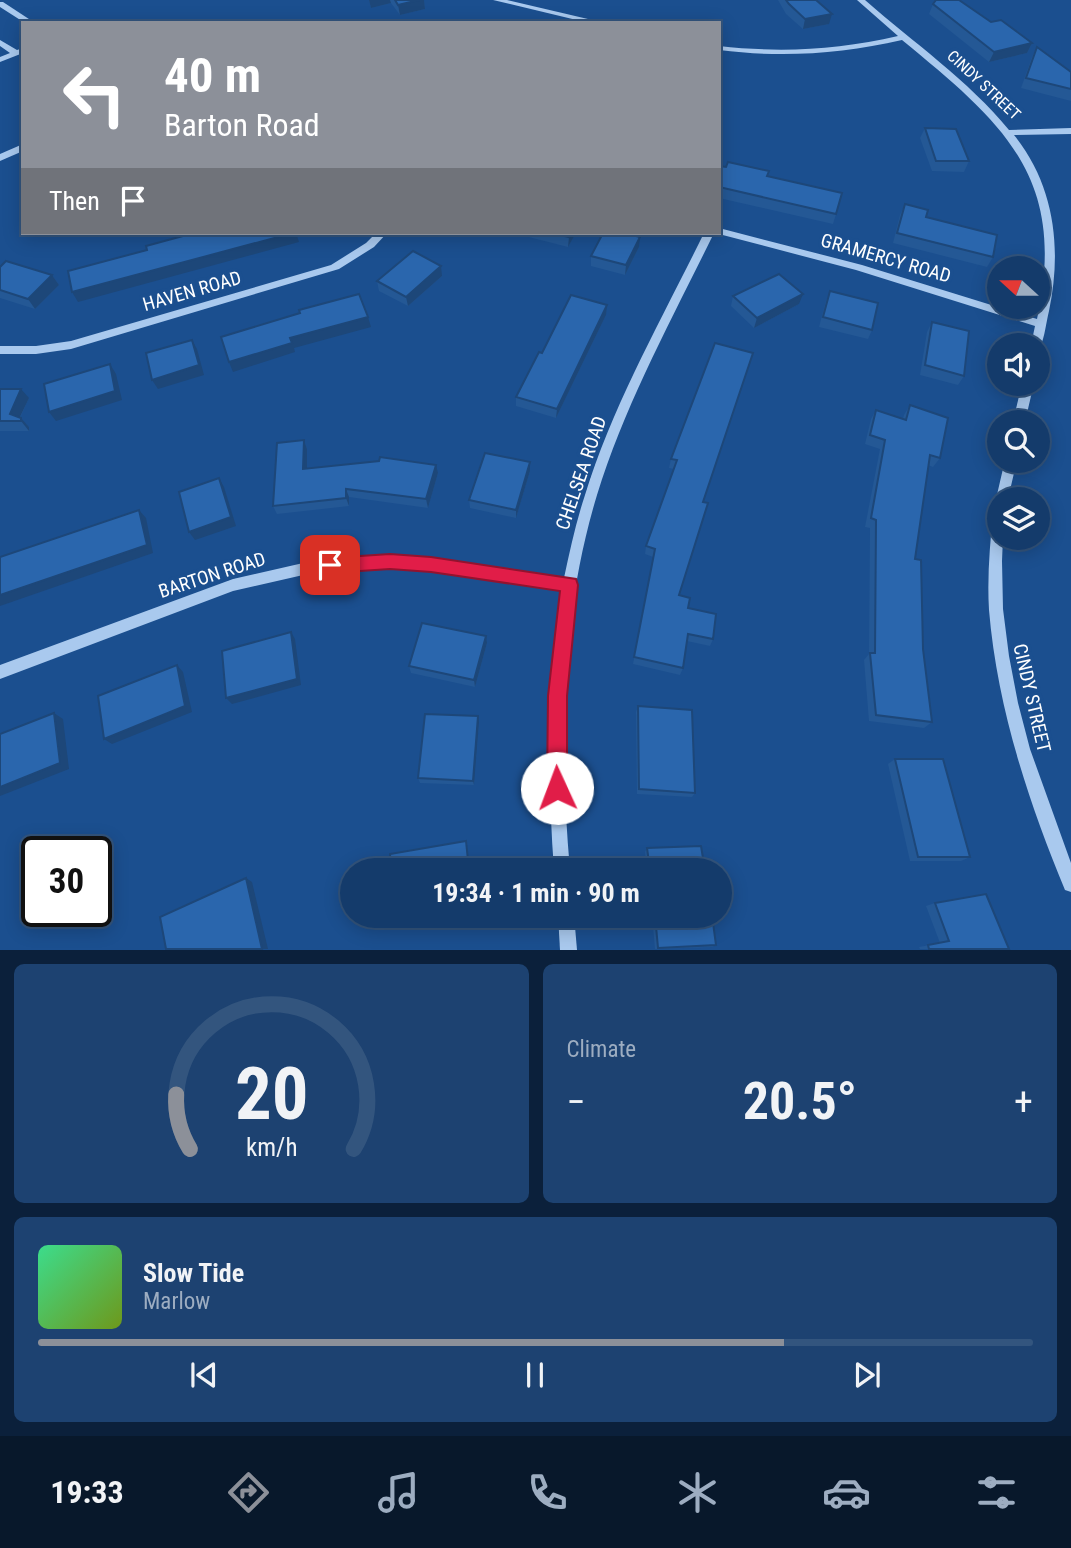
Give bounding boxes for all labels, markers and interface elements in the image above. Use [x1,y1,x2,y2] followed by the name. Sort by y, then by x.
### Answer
[943,46,1025,124] street label: CINDY STREET
[164,47,261,104] text: 40 m
[49,49,140,140] icon: left
[164,106,320,144] text: Barton Road
[114,182,152,220] icon: arrive
[49,186,100,216] text: Then
[818,228,954,288] street label: GRAMERCY ROAD
[987,256,1050,318] north arrow
[987,256,1050,550] map controls
[140,266,244,316] street label: HAVEN ROAD
[987,333,1050,396] button: sound
[987,410,1050,473] button: search
[551,413,611,533] street label: CHELSEA ROAD
[987,487,1050,550] button: layers
[300,535,360,595] pin
[311,546,349,584] icon: arrive
[156,547,268,603] street label: BARTON ROAD
[1008,641,1056,755] street label: CINDY STREET
[520,751,594,825] position arrow
[21,836,112,927] speed limit sign: 30
[432,878,640,908] text: 19:34 · 1 min · 90 m
[567,1036,636,1063] text: Climate
[234,1052,308,1138] text: 20
[743,1071,857,1132] text: 20.5°
[567,1080,586,1124] text: −
[1014,1080,1033,1124] text: +
[246,1133,297,1162] text: km/h
[143,1258,244,1288] text: Slow Tide
[143,1288,210,1315] text: Marlow
[185,1356,223,1394] icon: previous
[516,1356,554,1394] icon: pause
[848,1356,886,1394] icon: next
[224,1468,273,1517] icon: directions
[374,1468,423,1517] icon: music
[523,1468,572,1517] icon: phone
[673,1468,722,1517] icon: climate
[822,1468,871,1517] icon: car
[972,1468,1021,1517] icon: filters
[50,1473,124,1511] text: 19:33

